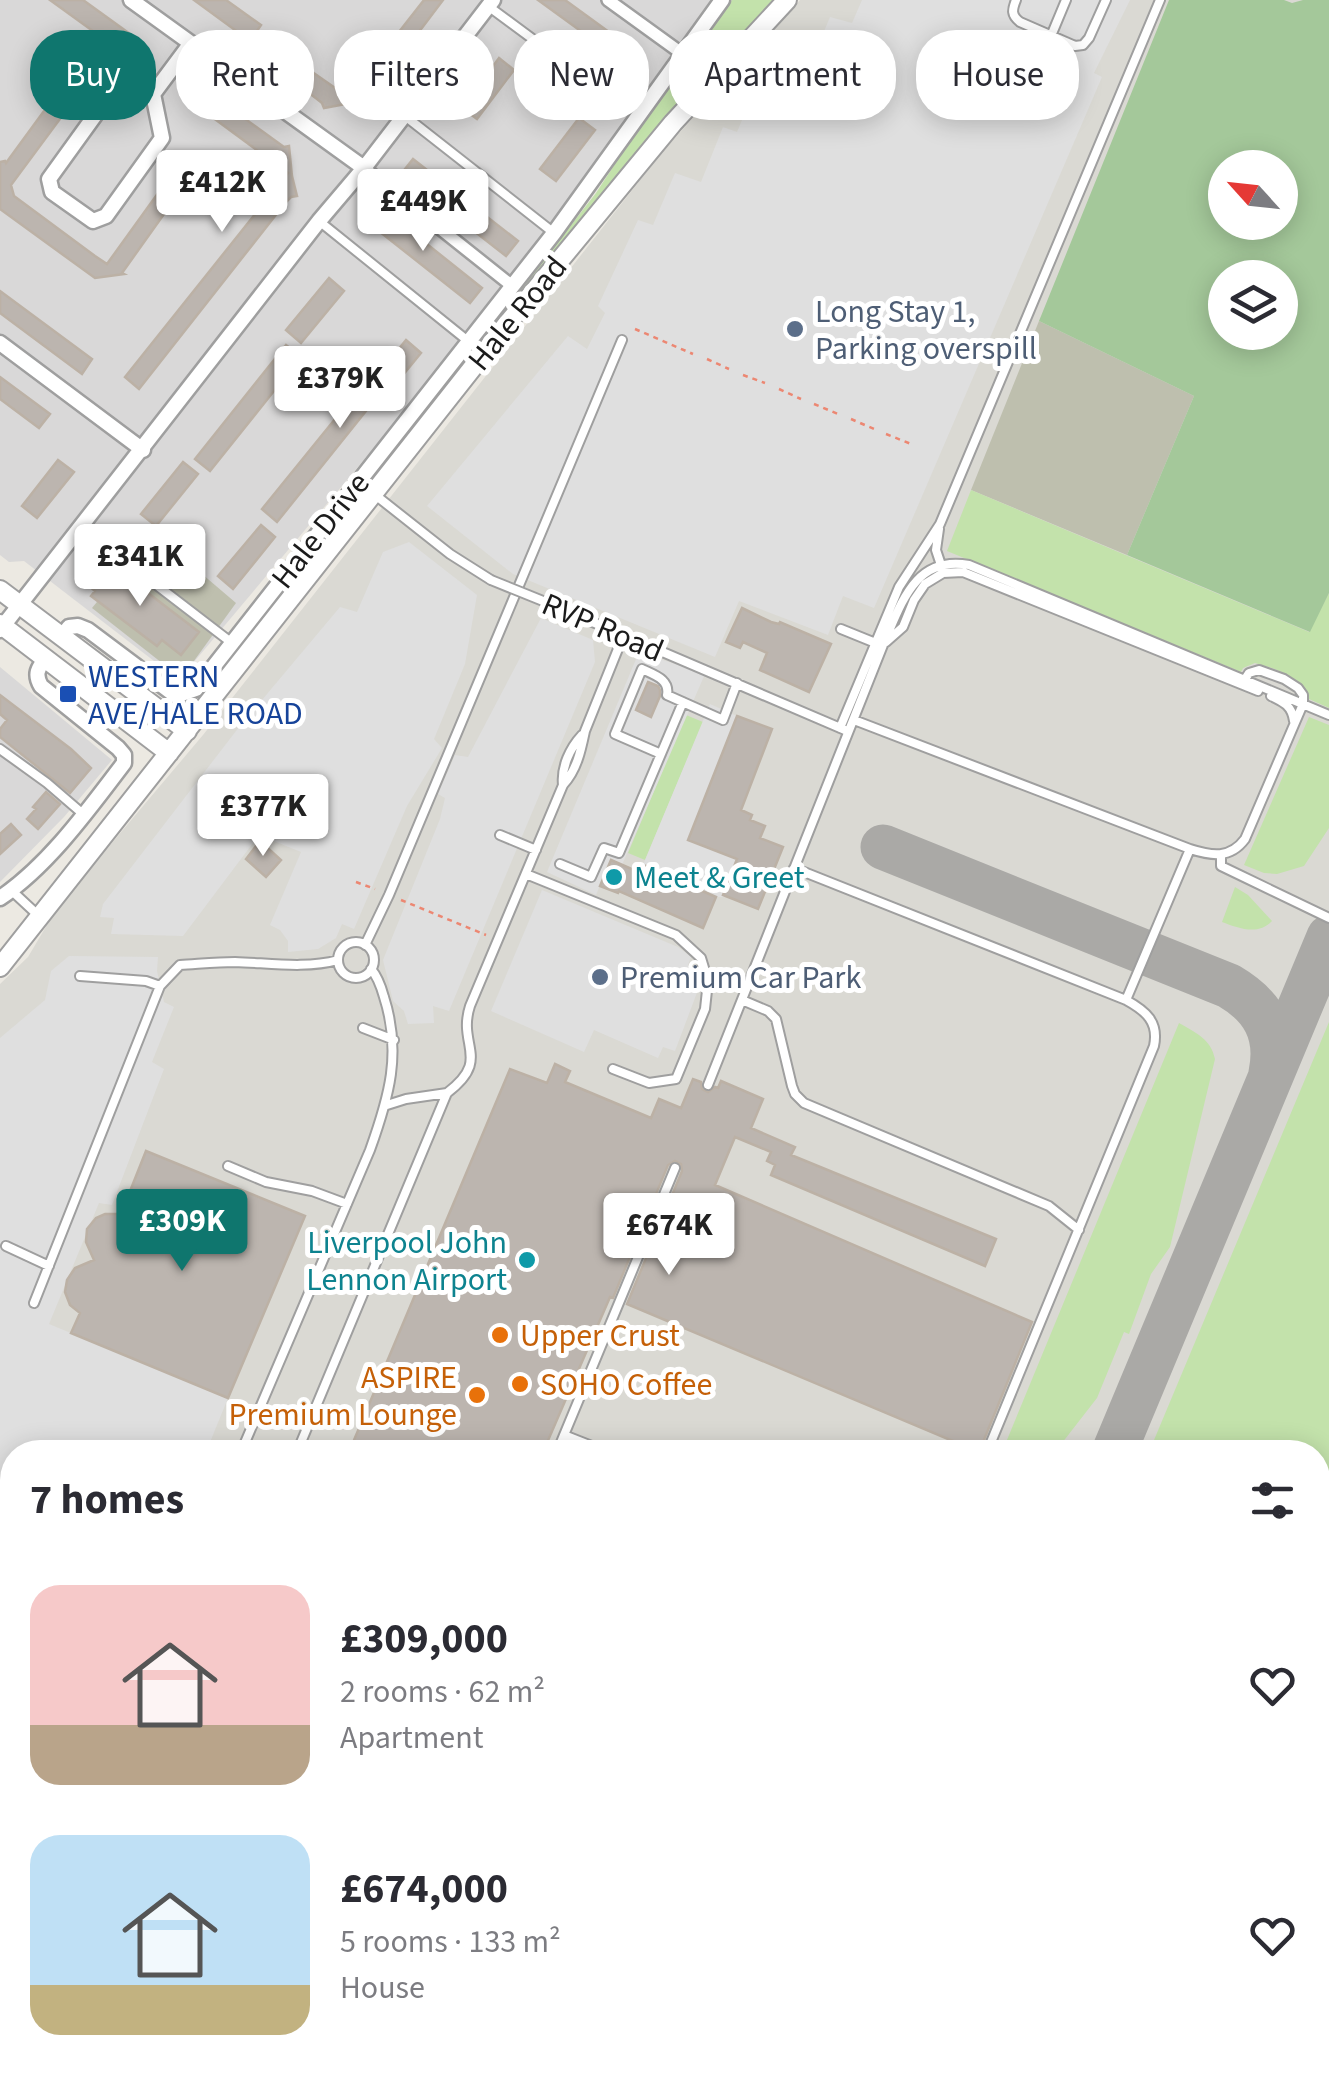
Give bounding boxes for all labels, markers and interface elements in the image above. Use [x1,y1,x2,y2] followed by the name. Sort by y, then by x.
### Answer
[30,30,156,120] chip: Buy
[176,30,314,120] chip: Rent
[334,30,494,120] chip: Filters
[514,30,649,120] chip: New
[669,30,896,120] chip: Apartment
[916,30,1079,120] chip: House
[152,150,292,235] pin: £412K
[1208,150,1298,240] north arrow
[1208,150,1298,350] map controls
[178,159,266,205] text: £412K
[353,169,493,254] pin: £449K
[379,178,467,224] text: £449K
[457,246,578,381] street label: Hale Road
[1208,260,1298,350] button: layers
[815,289,1037,372] place label: Long Stay 1, Parking overspill
[784,318,806,340] marker: Long Stay 1, Parking overspill
[270,346,410,431] pin: £379K
[296,355,384,401] text: £379K
[261,463,381,599] street label: Hale Drive
[70,524,210,609] pin: £341K
[96,533,184,579] text: £341K
[535,582,671,674] street label: RVP Road
[88,654,303,737] place label: WESTERN AVE/HALE ROAD
[57,683,79,705] marker: WESTERN AVE/HALE ROAD
[193,774,333,859] pin: £377K
[219,783,307,829] text: £377K
[634,855,805,901] place label: Meet & Greet
[603,866,625,888] marker: Meet & Greet
[620,955,861,1001] place label: Premium Car Park
[589,966,611,988] marker: Premium Car Park
[112,1189,252,1274] pin: £309K
[599,1193,739,1278] pin: £674K
[138,1198,226,1244] text: £309K
[625,1202,713,1248] text: £674K
[306,1220,507,1303] place label: Liverpool John Lennon Airport
[516,1249,538,1271] marker: Liverpool John Lennon Airport
[520,1313,680,1359] place label: Upper Crust
[489,1324,511,1346] marker: Upper Crust
[229,1355,457,1438] place label: ASPIRE Premium Lounge
[540,1362,712,1408] place label: SOHO Coffee
[509,1373,531,1395] marker: SOHO Coffee
[466,1384,488,1406] marker: ASPIRE Premium Lounge
[30,1470,184,1530] text: 7 homes
[1245,1473,1300,1528] icon: filters
[340,1609,508,1669] text: £309,000
[110,1625,230,1745] icon: home
[1245,1658,1300,1713] icon: heart
[340,1669,545,1715] text: 2 rooms · 62 m²
[340,1715,483,1761] text: Apartment
[340,1859,508,1919] text: £674,000
[110,1875,230,1995] icon: home
[1245,1908,1300,1963] icon: heart
[340,1919,561,1965] text: 5 rooms · 133 m²
[340,1965,425,2011] text: House

